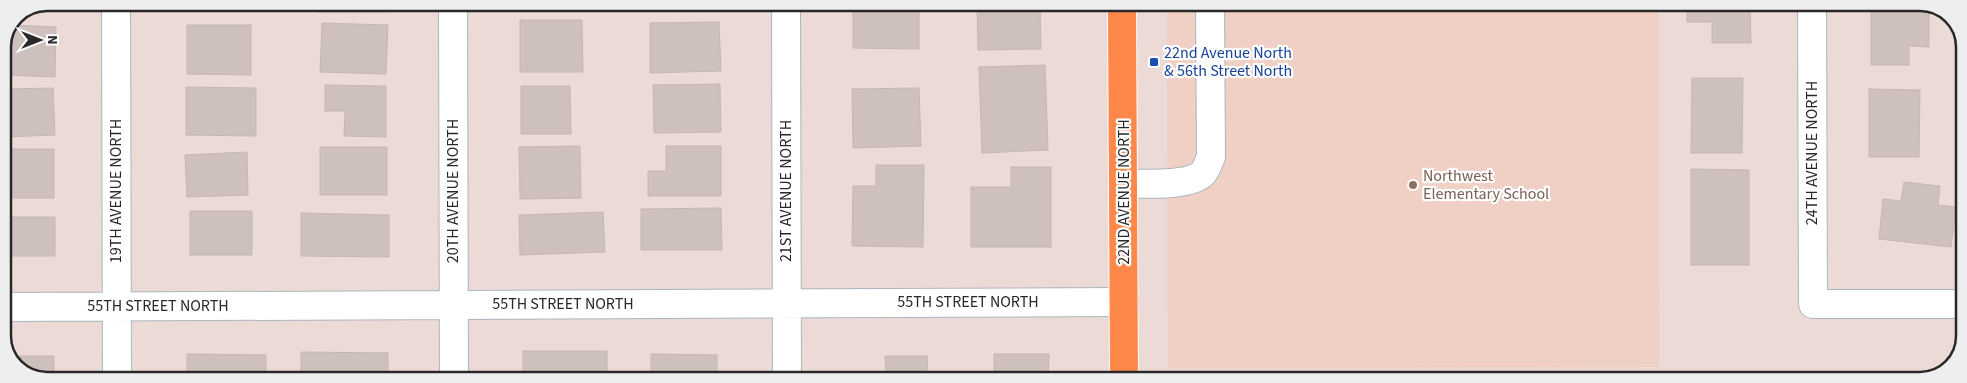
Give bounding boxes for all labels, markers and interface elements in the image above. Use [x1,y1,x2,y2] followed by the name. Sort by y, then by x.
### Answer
[15,15,65,65] north arrow
[42,35,62,45] text: N
[1164,42,1292,82] place label: 22nd Avenue North & 56th Street North
[1148,56,1160,68] marker: 22nd Avenue North & 56th Street North
[1801,81,1823,225] street label: 24TH AVENUE NORTH
[105,119,127,263] street label: 19TH AVENUE NORTH
[442,119,464,263] street label: 20TH AVENUE NORTH
[1113,119,1135,265] street label: 22ND AVENUE NORTH
[775,120,797,262] street label: 21ST AVENUE NORTH
[1423,165,1549,205] place label: Northwest Elementary School
[1407,179,1419,191] marker: Northwest Elementary School
[897,291,1039,313] street label: 55TH STREET NORTH
[492,293,634,315] street label: 55TH STREET NORTH
[87,295,229,317] street label: 55TH STREET NORTH

